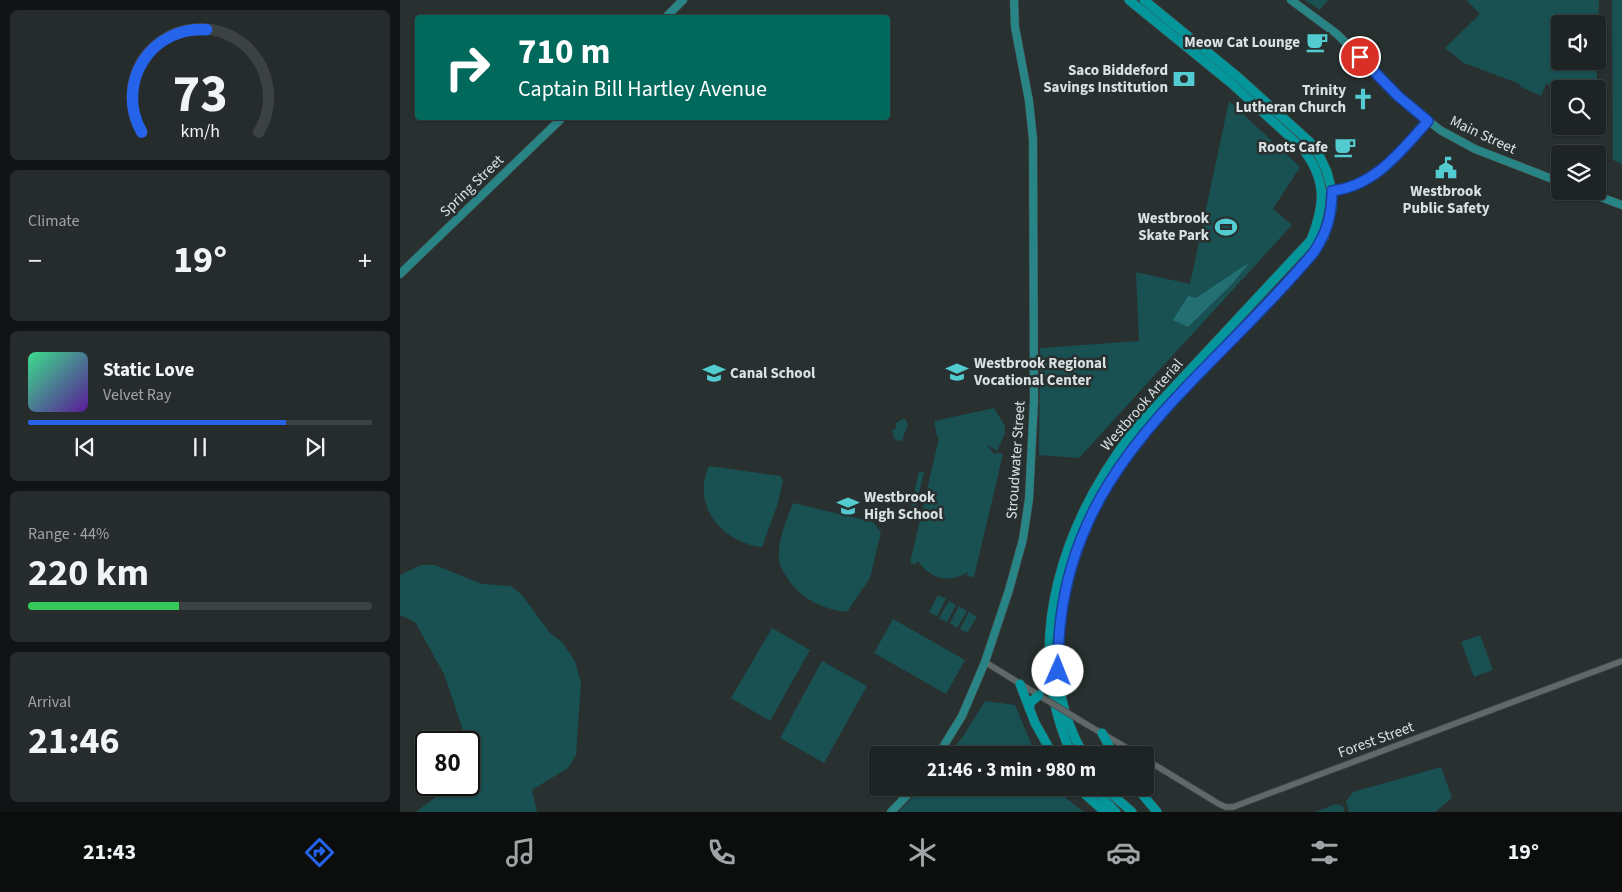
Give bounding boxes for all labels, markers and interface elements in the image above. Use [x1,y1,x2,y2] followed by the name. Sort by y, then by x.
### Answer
[1551,15,1606,200] map controls
[1551,15,1606,70] button: sound
[518,27,610,77] text: 710 m
[1304,29,1330,55] cafe icon: Meow Cat Lounge
[1184,32,1300,53] place label: Meow Cat Lounge
[435,35,500,100] icon: right
[1339,36,1381,78] pin
[1346,43,1374,71] icon: arrive
[173,58,227,132] text: 73
[1043,60,1168,98] place label: Saco Biddeford Savings Institution
[1171,66,1197,92] bank icon: Saco Biddeford Savings Institution
[518,73,767,105] text: Captain Bill Hartley Avenue
[1236,80,1346,118] place label: Trinity Lutheran Church
[1551,80,1606,135] button: search
[1350,86,1376,112] church icon: Trinity Lutheran Church
[1446,110,1520,160] street label: Main Street
[180,119,220,144] text: km/h
[1332,134,1358,160] cafe icon: Roots Cafe
[1258,137,1328,158] place label: Roots Cafe
[1551,145,1606,200] button: layers
[435,150,509,222] street label: Spring Street
[1433,155,1459,181] public building icon: Westbrook Public Safety
[1403,181,1490,219] place label: Westbrook Public Safety
[1138,208,1210,246] place label: Westbrook Skate Park
[28,210,79,232] text: Climate
[1213,214,1239,240] sports icon: Westbrook Skate Park
[173,233,227,287] text: 19°
[28,241,42,281] text: −
[358,241,372,281] text: +
[973,353,1107,391] place label: Westbrook Regional Vocational Center
[1096,354,1188,456] street label: Westbrook Arterial
[103,357,194,384] text: Static Love
[944,359,970,385] school or university icon: Westbrook Regional Vocational Center
[701,360,727,386] school or university icon: Canal School
[730,363,816,384] place label: Canal School
[103,384,171,406] text: Velvet Ray
[1001,400,1031,520] street label: Stroudwater Street
[71,433,99,461] icon: previous
[186,433,214,461] icon: pause
[301,433,329,461] icon: next
[864,487,943,525] place label: Westbrook High School
[835,493,861,519] school or university icon: Westbrook High School
[28,523,109,545] text: Range · 44%
[28,546,149,600] text: 220 km
[1031,644,1083,696] position arrow
[28,691,71,713] text: Arrival
[28,714,120,768] text: 21:46
[1335,717,1417,763] street label: Forest Street
[415,731,480,796] speed limit sign: 80
[927,757,1096,784] text: 21:46 · 3 min · 980 m
[302,835,337,870] icon: directions
[503,835,538,870] icon: music
[704,835,739,870] icon: phone
[905,835,940,870] icon: climate
[1106,835,1141,870] icon: car
[1307,835,1342,870] icon: filters
[83,836,136,868] text: 21:43
[1508,836,1539,868] text: 19°

